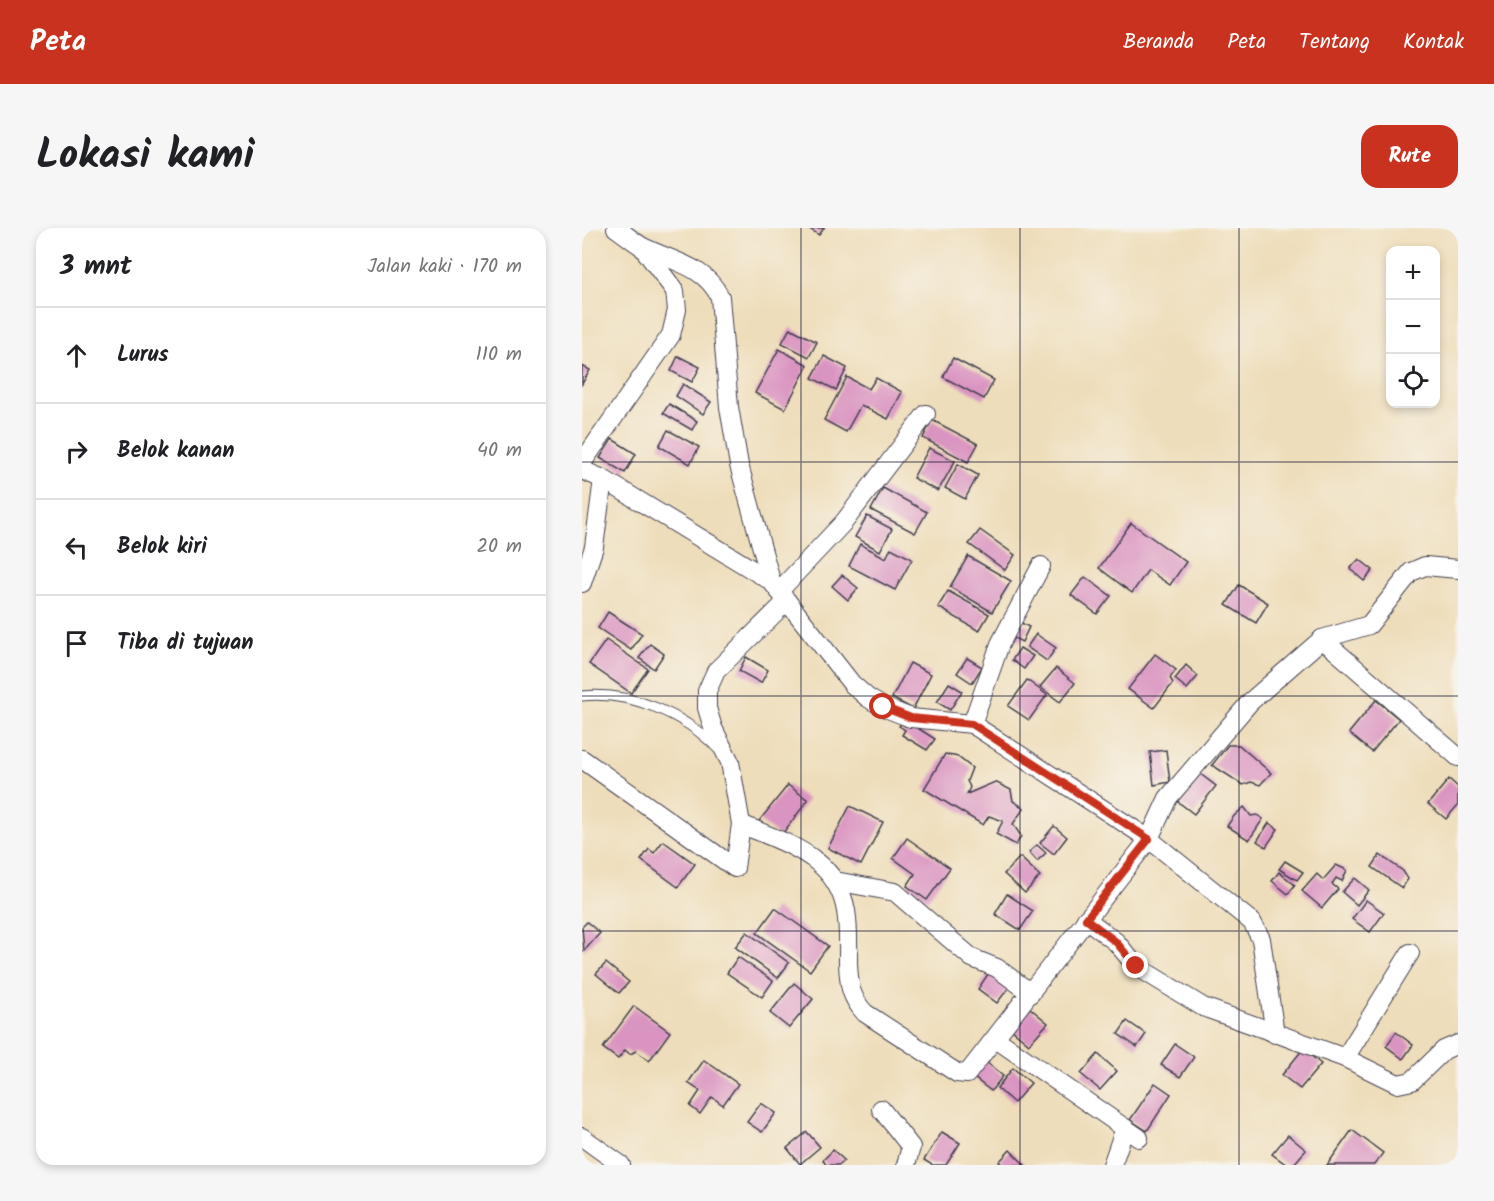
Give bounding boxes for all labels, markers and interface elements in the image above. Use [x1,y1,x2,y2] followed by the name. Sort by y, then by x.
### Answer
[30,20,86,65] text: Peta
[1123,26,1194,59] text: Beranda
[1227,26,1266,59] text: Peta
[1299,26,1370,59] text: Tentang
[1403,26,1464,59] text: Kontak
[36,123,254,190] text: Lokasi kami
[1361,125,1458,188] button: Rute
[60,246,132,288] text: 3 mnt
[1386,246,1440,408] map controls
[1386,246,1440,300] button: +
[367,251,522,283] text: Jalan kaki · 170 m
[1386,300,1440,354] button: −
[117,338,169,373] text: Lurus
[60,339,93,372] icon: ahead
[476,339,522,371] text: 110 m
[1386,354,1440,408] button: locate
[117,434,234,469] text: Belok kanan
[60,435,93,468] icon: right
[477,435,522,467] text: 40 m
[117,530,207,565] text: Belok kiri
[60,531,93,564] icon: left
[476,531,522,563] text: 20 m
[117,626,253,661] text: Tiba di tujuan
[60,627,93,660] icon: arrive
[869,693,895,719] route start
[1122,952,1148,978] route end

